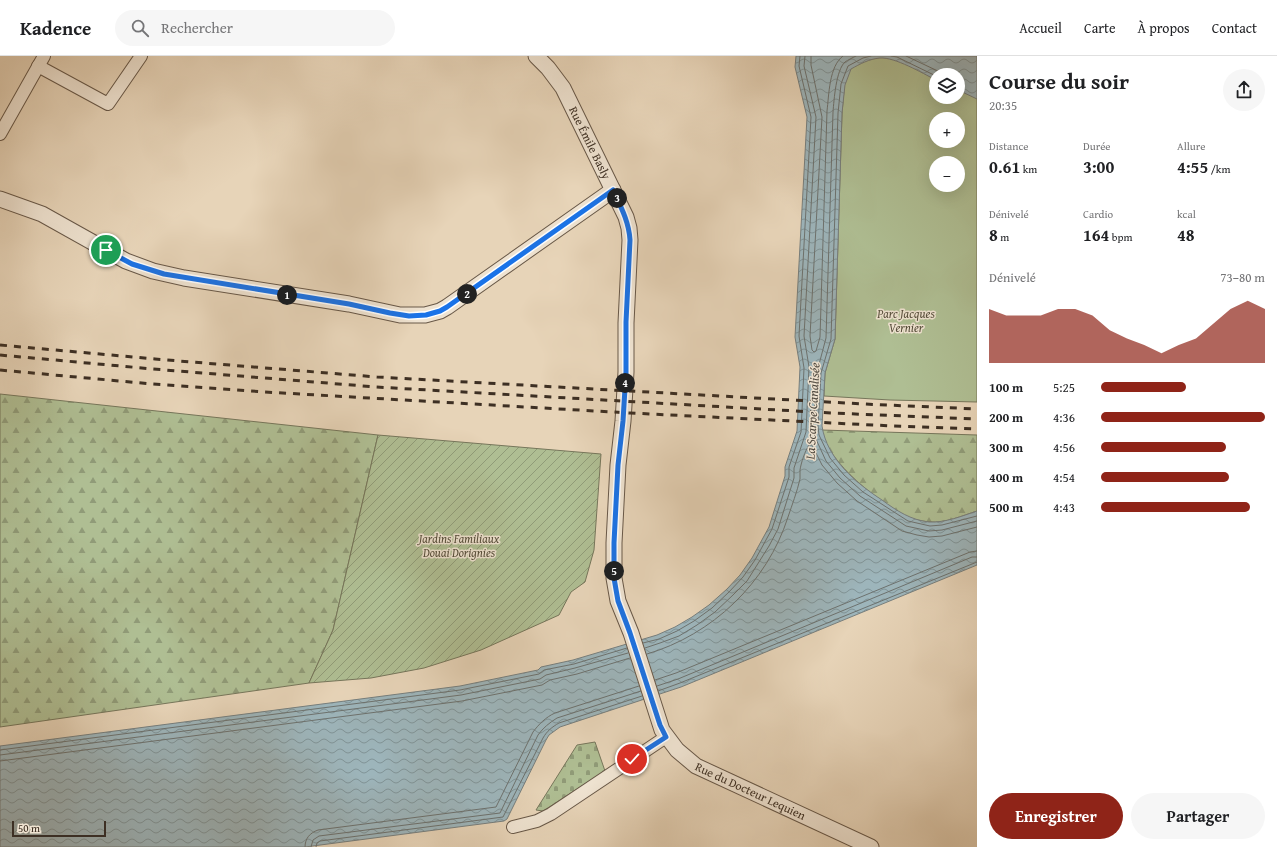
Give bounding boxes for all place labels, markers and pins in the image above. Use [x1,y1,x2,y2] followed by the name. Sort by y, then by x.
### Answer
[607,188,627,208] pin: 3
[89,233,123,267] pin
[457,284,477,304] pin: 2
[277,285,297,305] pin: 1
[615,373,635,393] pin: 4
[604,561,624,581] pin: 5
[615,742,649,776] pin

